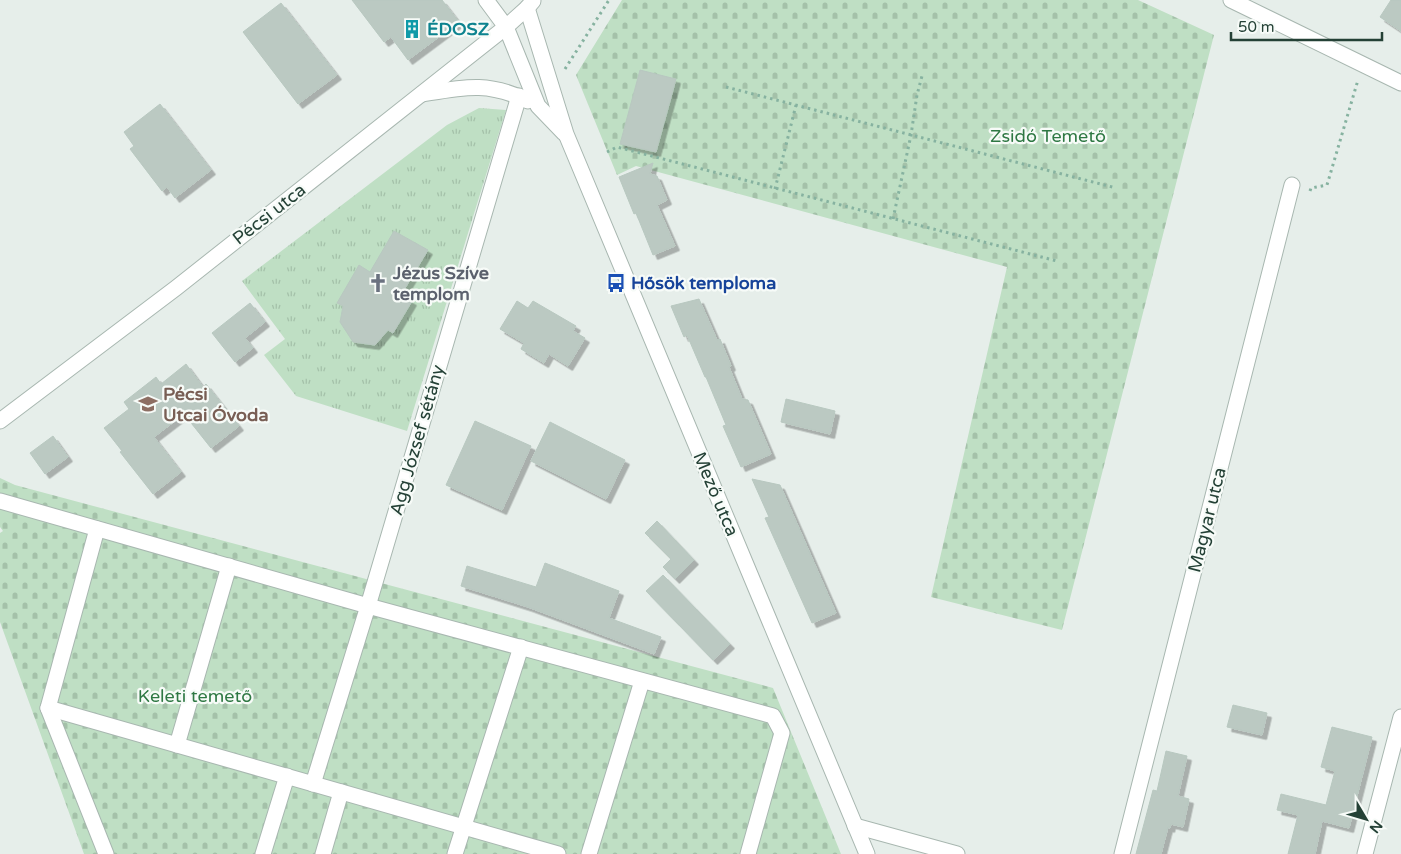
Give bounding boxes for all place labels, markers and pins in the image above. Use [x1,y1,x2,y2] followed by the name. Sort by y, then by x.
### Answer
[401,18,423,40] building icon: ÉDOSZ
[427,18,490,40] place label: ÉDOSZ
[392,262,489,305] place label: Jézus Szíve templom
[367,272,389,294] church icon: Jézus Szíve templom
[605,272,627,294] bus stop icon: Hősök temploma
[631,272,776,294] place label: Hősök temploma
[163,383,269,426] place label: Pécsi Utcai Óvoda
[137,393,159,415] school or university icon: Pécsi Utcai Óvoda

